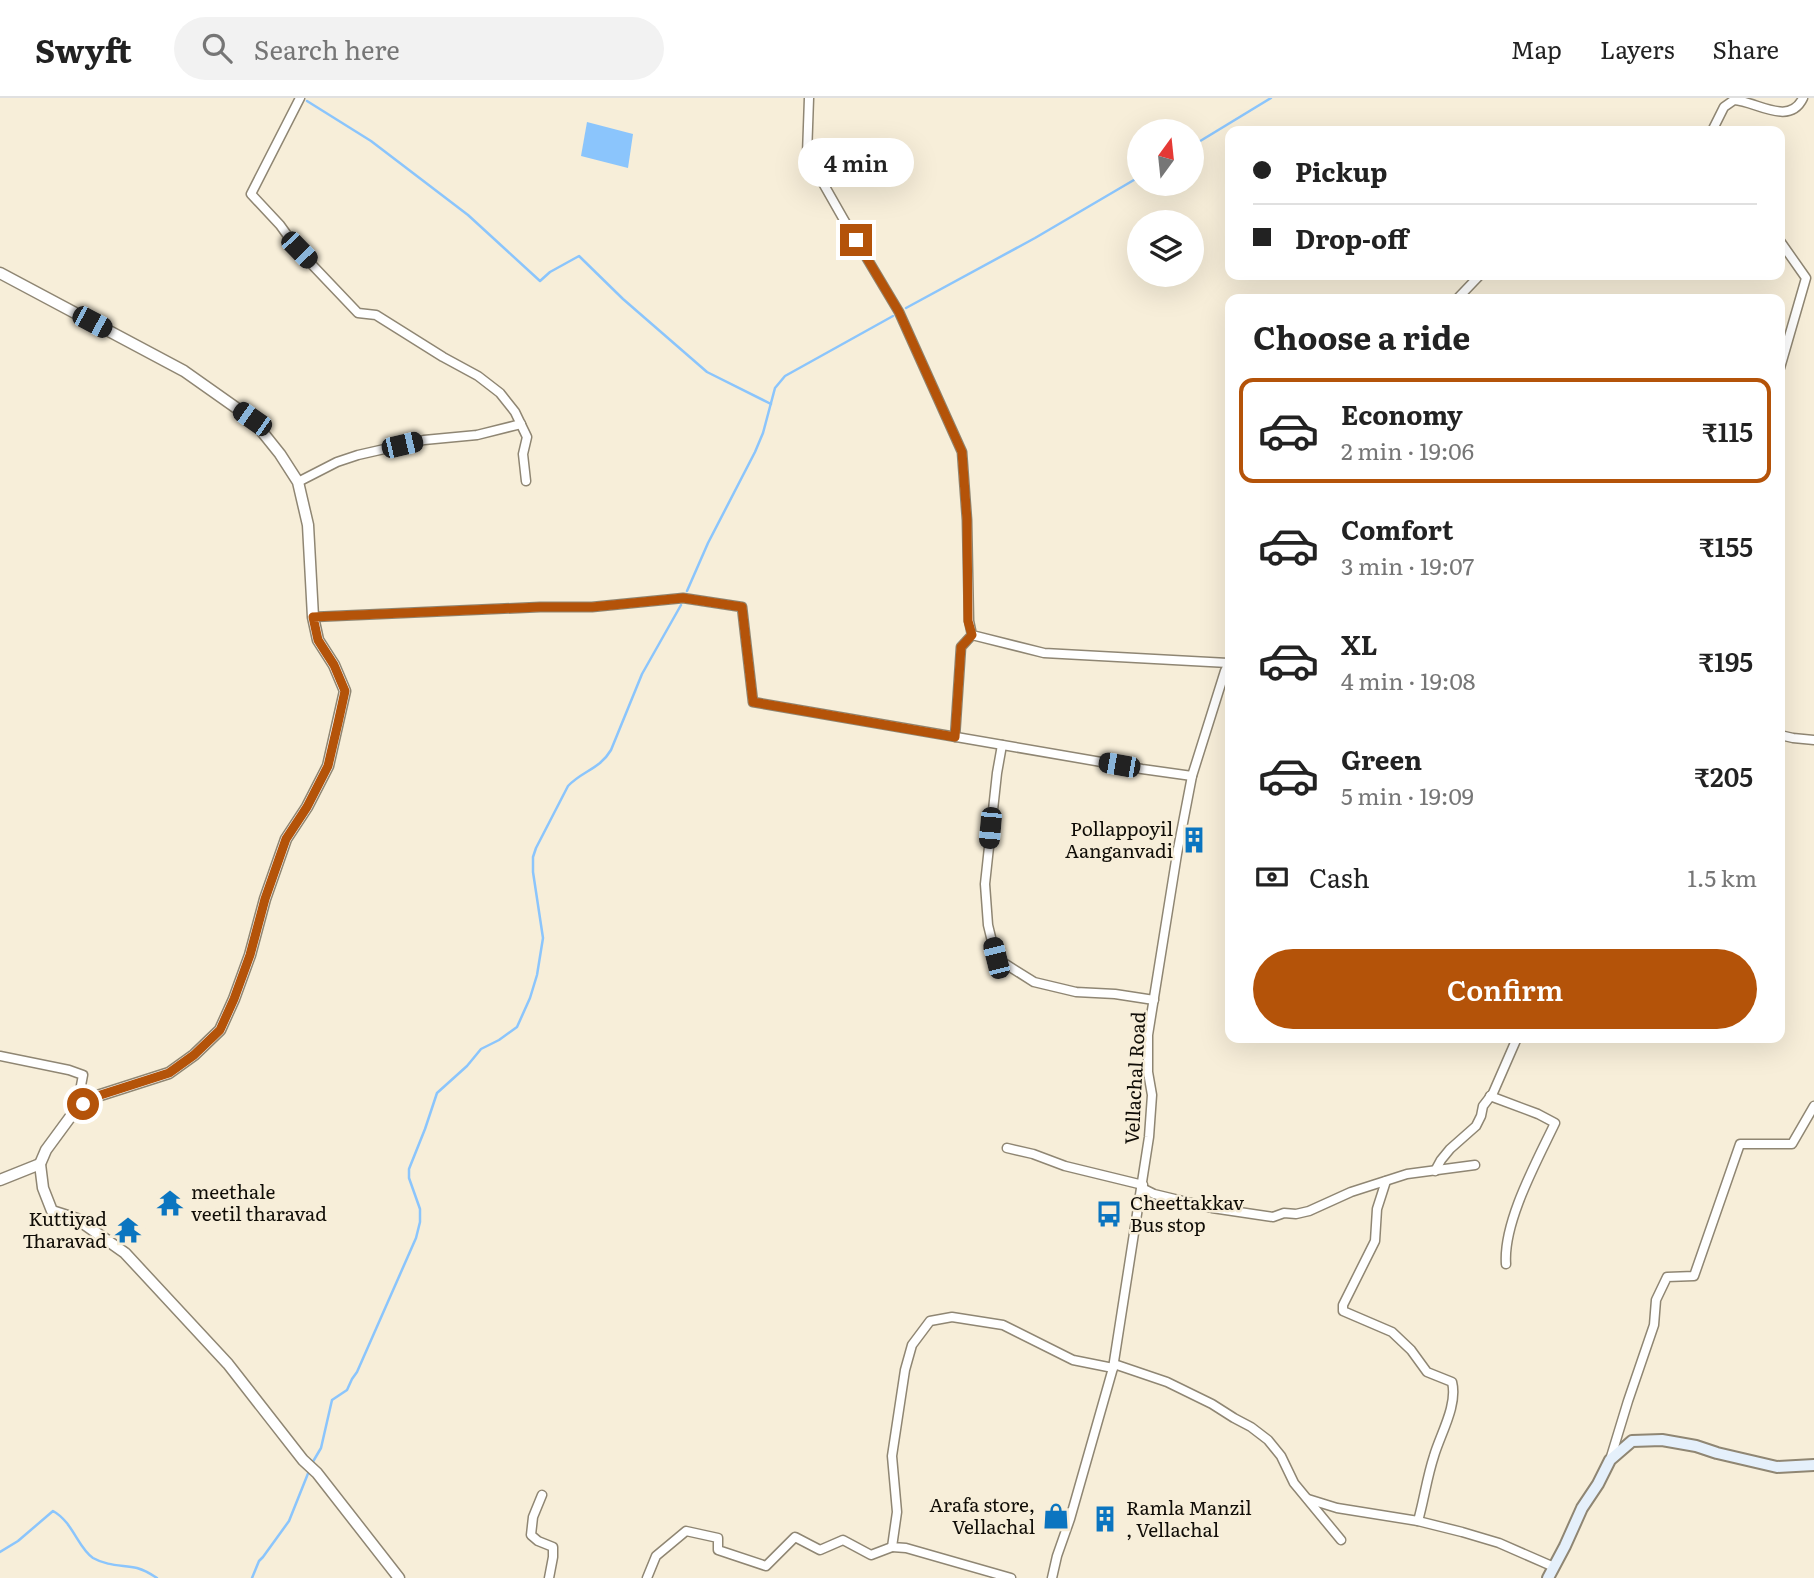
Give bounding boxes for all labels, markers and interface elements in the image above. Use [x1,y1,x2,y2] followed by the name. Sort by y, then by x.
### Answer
[174,17,664,80] search box
[35,24,132,73] text: Swyft
[198,29,236,67] icon: search
[254,29,400,68] text: Search here
[1511,31,1562,66] text: Map
[1600,31,1674,66] text: Layers
[1712,31,1779,66] text: Share
[1127,119,1204,196] north arrow
[1127,119,1204,287] map controls
[798,138,914,188] callout: 4 min
[824,145,888,179] text: 4 min
[1295,151,1387,190] text: Pickup
[1127,210,1204,287] button: layers
[1295,218,1408,257] text: Drop-off
[840,224,872,256] route end
[277,228,322,272] car
[69,303,116,341] car
[1253,312,1470,360] text: Choose a ride
[1341,394,1463,433] text: Economy
[229,398,276,440] car
[1257,399,1320,462] icon: car
[1702,411,1753,450] text: ₹115
[380,430,425,460] car
[1341,433,1474,467] text: 2 min · 19:06
[1341,509,1453,548] text: Comfort
[1257,514,1320,577] icon: car
[1699,526,1753,565] text: ₹155
[1341,548,1474,582] text: 3 min · 19:07
[1341,624,1378,663] text: XL
[1257,629,1320,692] icon: car
[1698,641,1753,680] text: ₹195
[1341,663,1475,697] text: 4 min · 19:08
[1341,739,1422,778] text: Green
[1257,744,1320,807] icon: car
[1097,751,1142,779] car
[1694,756,1753,795] text: ₹205
[1341,778,1474,812] text: 5 min · 19:09
[978,806,1003,850] car
[1065,814,1173,864] place label: Pollappoyil Aanganvadi
[1179,825,1209,855] building icon: Pollappoyil Aanganvadi
[1309,857,1370,896] text: Cash
[1253,858,1291,896] icon: cash
[1687,860,1757,894] text: 1.5 km
[981,935,1012,981] car
[1253,949,1757,1029] button: Confirm
[1117,1010,1151,1145] street label: Vellachal Road
[67,1088,99,1120] route start
[191,1177,327,1227] place label: meethale veetil tharavad
[155,1188,185,1218] temple icon: meethale veetil tharavad
[1130,1188,1245,1238] place label: Cheettakkav Bus stop
[1094,1199,1124,1229] bus stop icon: Cheettakkav Bus stop
[22,1204,107,1254] place label: Kuttiyad Tharavad
[113,1215,143,1245] temple icon: Kuttiyad Tharavad
[929,1490,1035,1540] place label: Arafa store, Vellachal
[1126,1493,1252,1543] place label: Ramla Manzil , Vellachal
[1041,1501,1071,1531] shop icon: Arafa store, Vellachal
[1090,1504,1120,1534] building icon: Ramla Manzil , Vellachal

